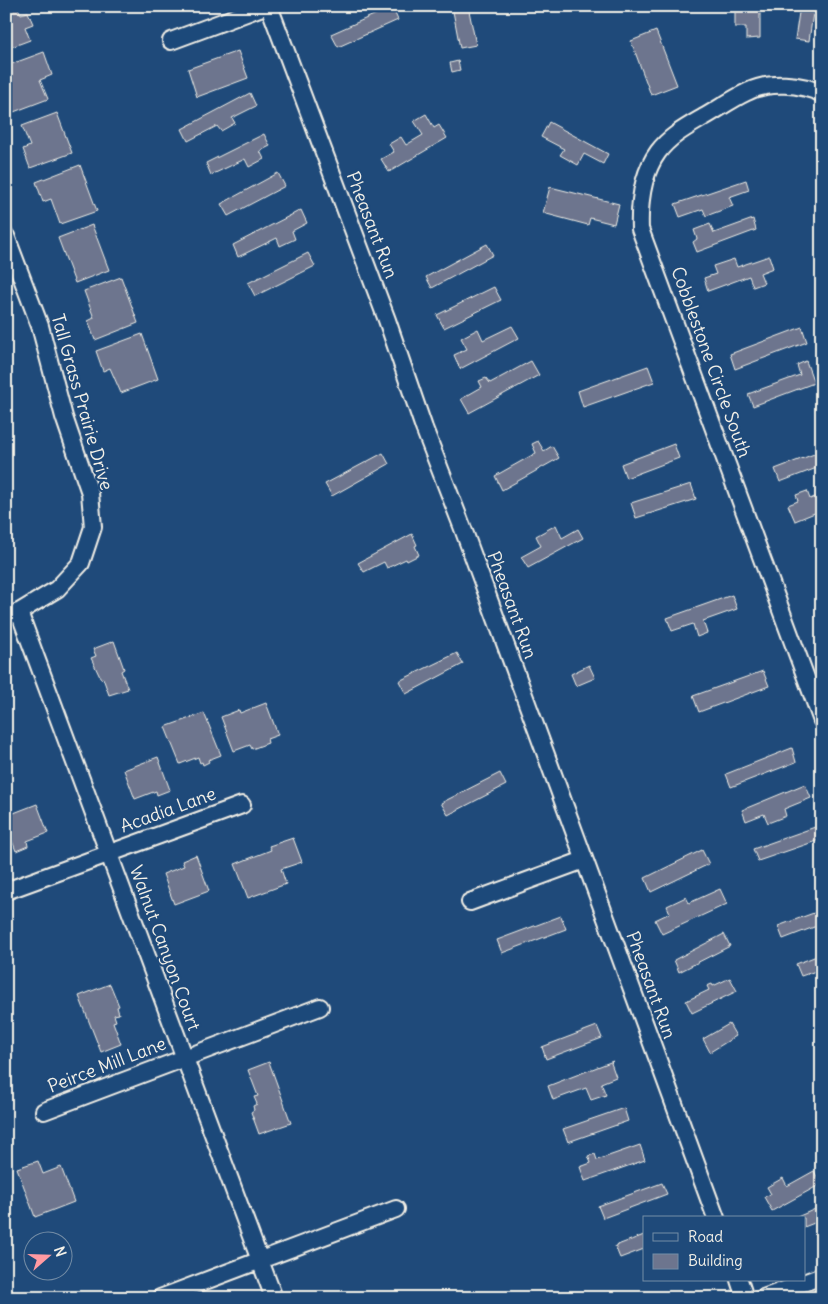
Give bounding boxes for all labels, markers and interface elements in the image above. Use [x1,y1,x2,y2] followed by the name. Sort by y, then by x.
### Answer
[342,168,403,281] street label: Pheasant Run
[666,263,757,460] street label: Cobblestone Circle South
[46,311,119,493] street label: Tall Grass Prairie Drive
[482,548,543,662] street label: Pheasant Run
[117,782,219,837] street label: Acadia Lane
[125,862,206,1034] street label: Walnut Canyon Court
[621,928,682,1042] street label: Pheasant Run
[44,1031,169,1098] street label: Peirce Mill Lane
[643,1216,806,1282] legend
[688,1227,723,1246] text: Road
[22,1232,72,1282] north arrow
[50,1244,70,1259] text: N
[688,1251,743,1270] text: Building

